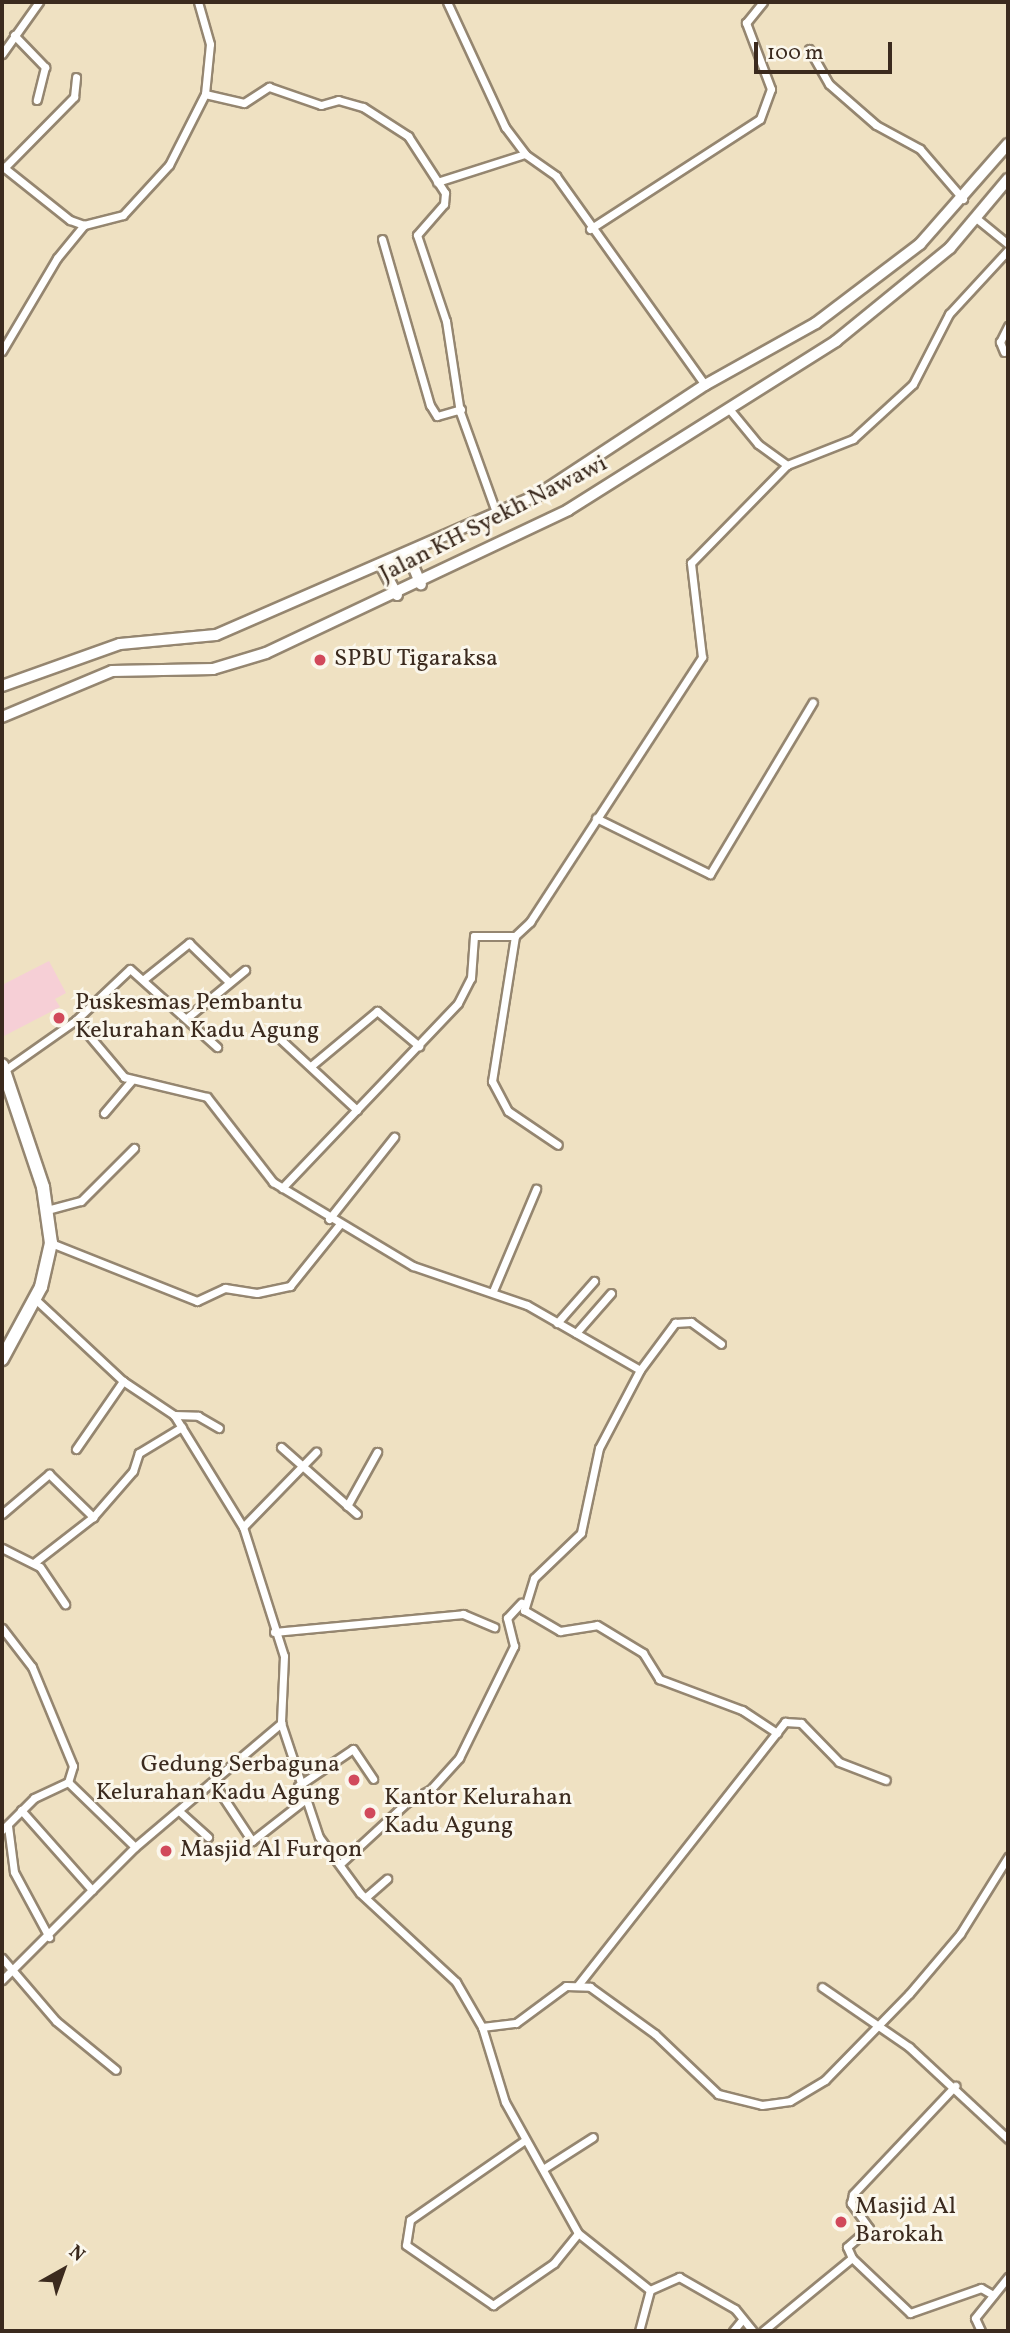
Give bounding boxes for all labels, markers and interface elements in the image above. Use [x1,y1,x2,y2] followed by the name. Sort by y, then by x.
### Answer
[758,28,896,72] scale bar
[767,39,824,68] text: 100 m
[375,450,613,590] street label: Jalan KH Syekh Nawawi
[334,646,499,674] place label: SPBU Tigaraksa
[312,652,328,668] marker: SPBU Tigaraksa
[75,990,319,1046] place label: Puskesmas Pembantu Kelurahan Kadu Agung
[49,1008,69,1028] marker: Puskesmas Pembantu Kelurahan Kadu Agung
[96,1752,340,1808] place label: Gedung Serbaguna Kelurahan Kadu Agung
[346,1772,362,1788] marker: Gedung Serbaguna Kelurahan Kadu Agung
[384,1785,572,1841] place label: Kantor Kelurahan Kadu Agung
[362,1805,378,1821] marker: Kantor Kelurahan Kadu Agung
[180,1837,362,1865] place label: Masjid Al Furqon
[158,1843,174,1859] marker: Masjid Al Furqon
[855,2194,956,2250] place label: Masjid Al Barokah
[833,2214,849,2230] marker: Masjid Al Barokah
[28,2235,98,2305] north arrow
[63,2240,90,2268] text: N

